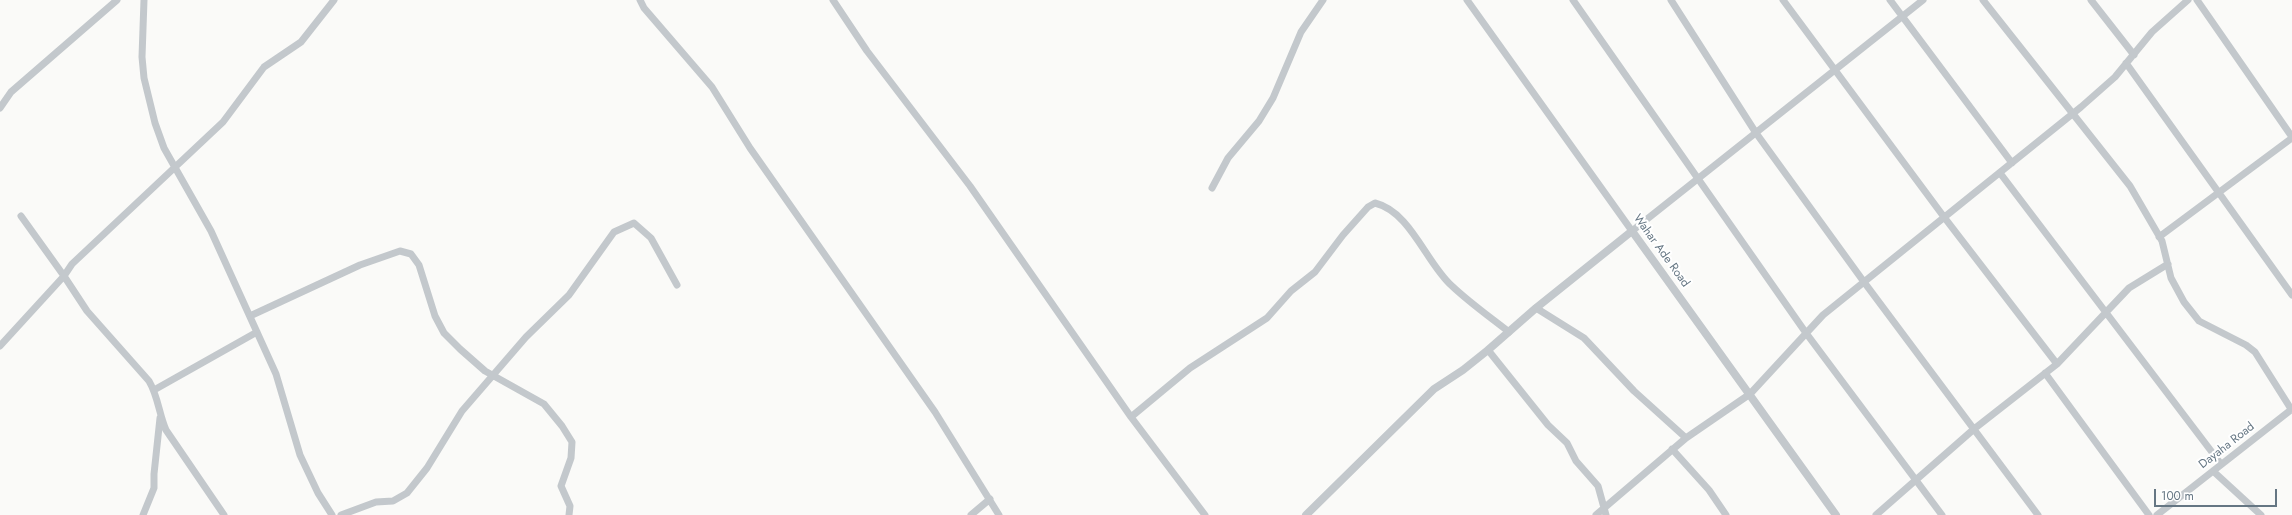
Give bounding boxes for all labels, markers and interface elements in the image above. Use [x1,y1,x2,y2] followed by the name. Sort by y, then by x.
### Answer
[1630,212,1692,290] street label: Wahar Ade Road
[2196,420,2258,472] street label: Dayaha Road
[2156,481,2279,507] scale bar
[2161,487,2194,505] text: 100 m

